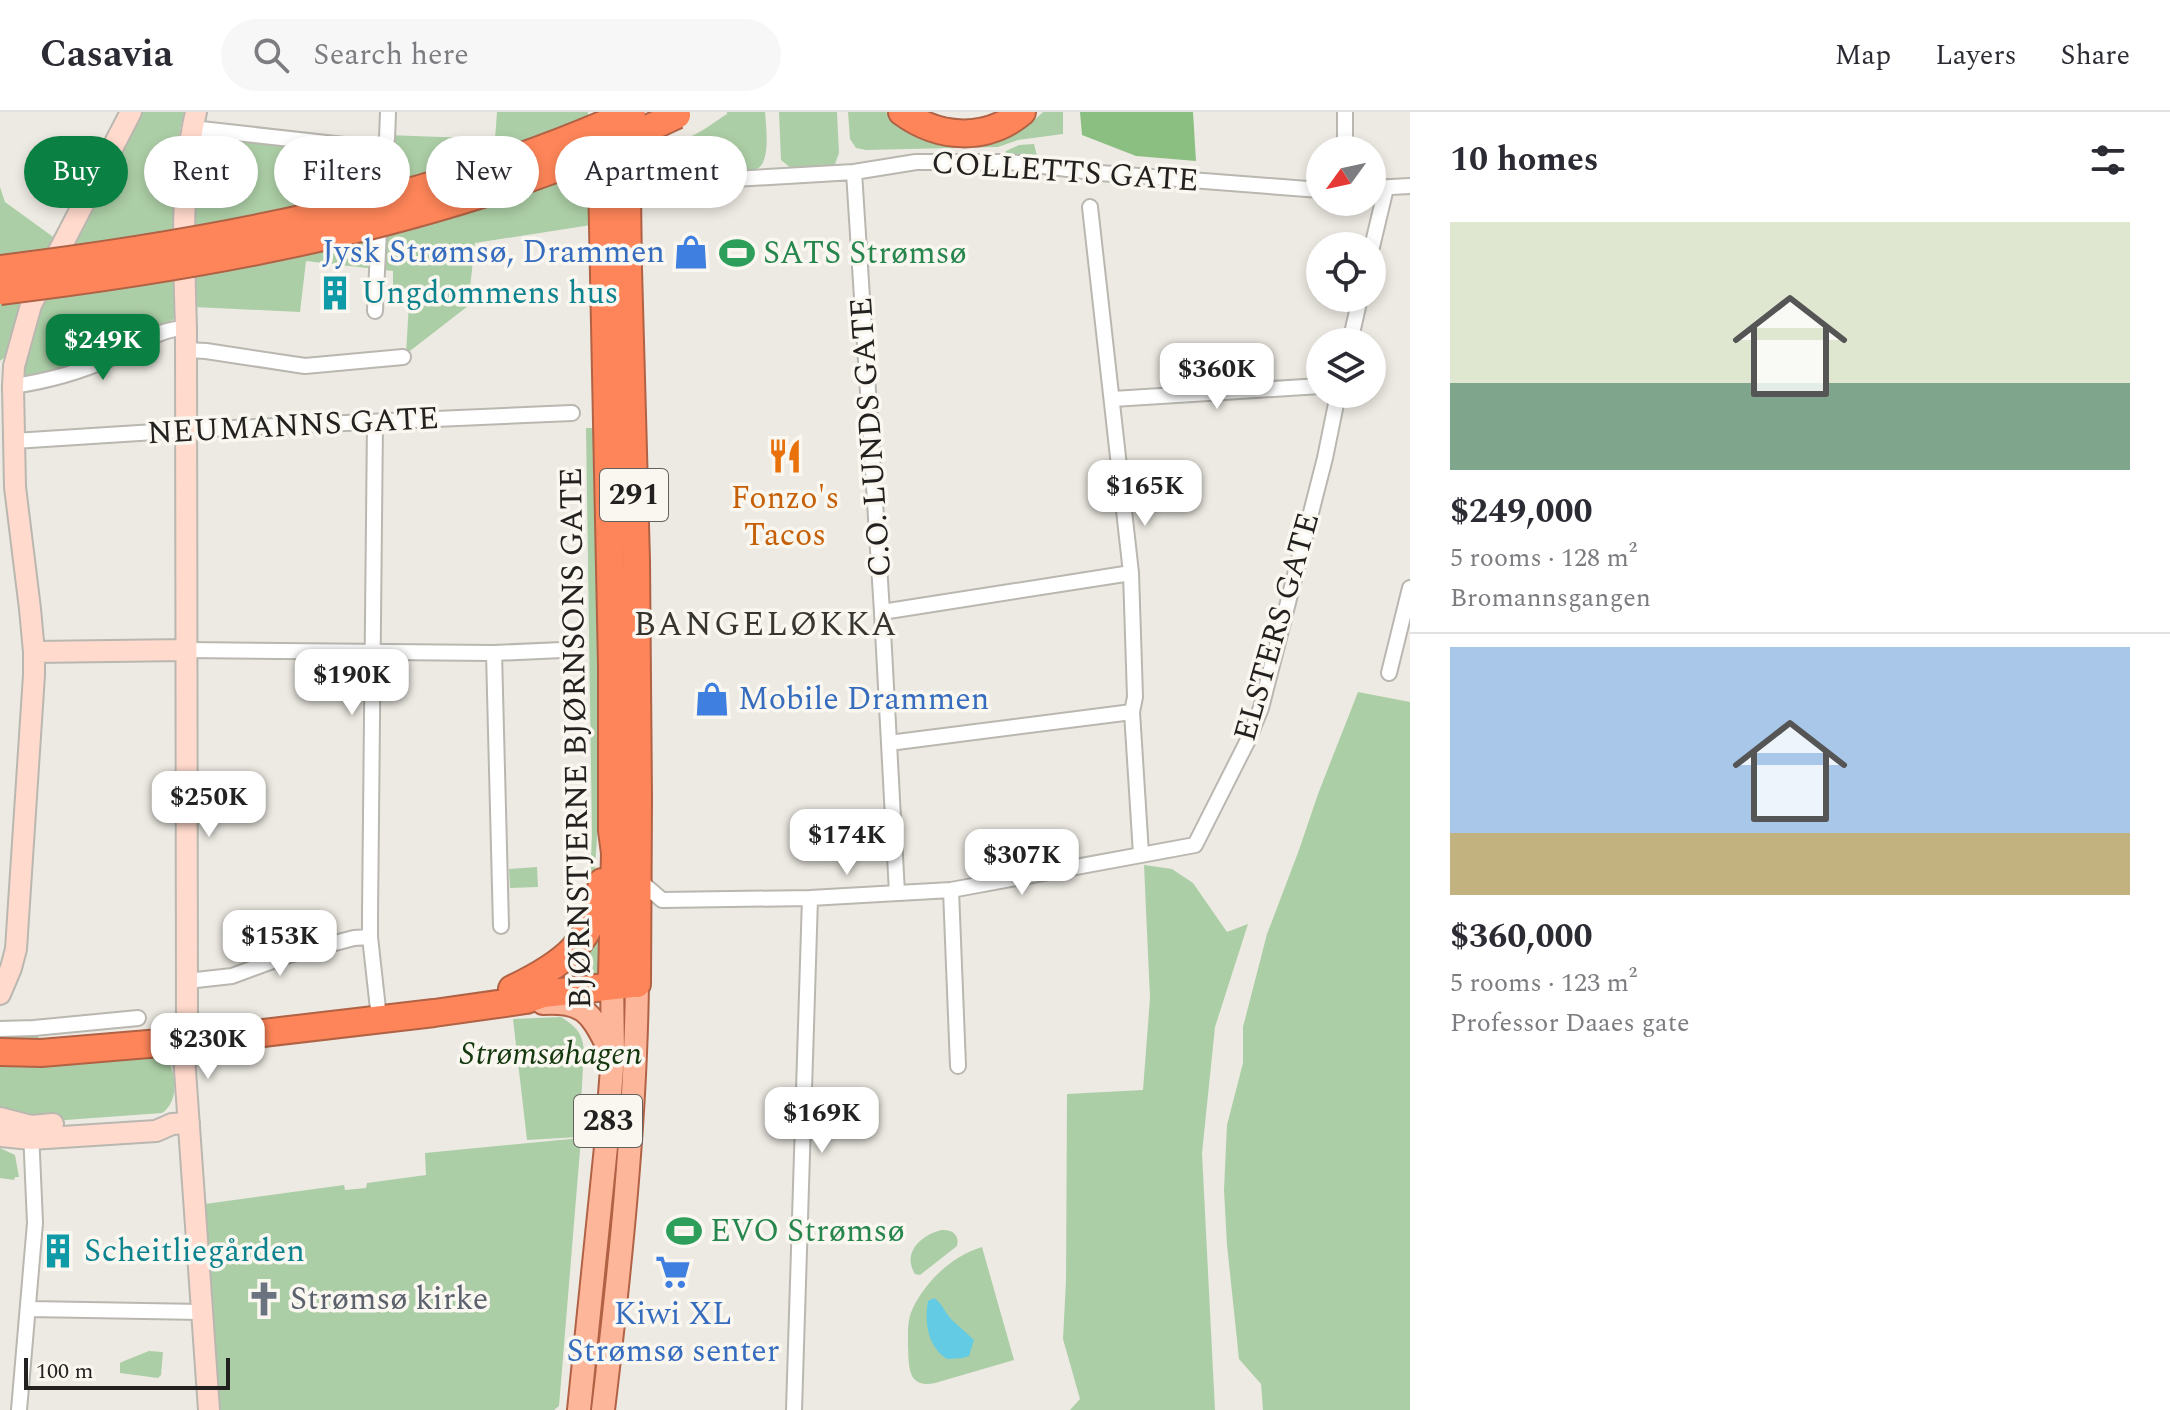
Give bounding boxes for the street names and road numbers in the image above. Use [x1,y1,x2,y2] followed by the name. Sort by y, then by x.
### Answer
[930,138,1200,206] street label: COLLETTS GATE
[837,295,905,579] street label: C.O. LUNDS GATE
[146,394,440,458] street label: NEUMANNS GATE
[547,467,605,1009] street label: BJØRNSTJERNE BJØRNSONS GATE
[600,469,668,521] road number: 291
[1221,507,1333,747] street label: ELSTERS GATE
[574,1095,642,1147] road number: 283

